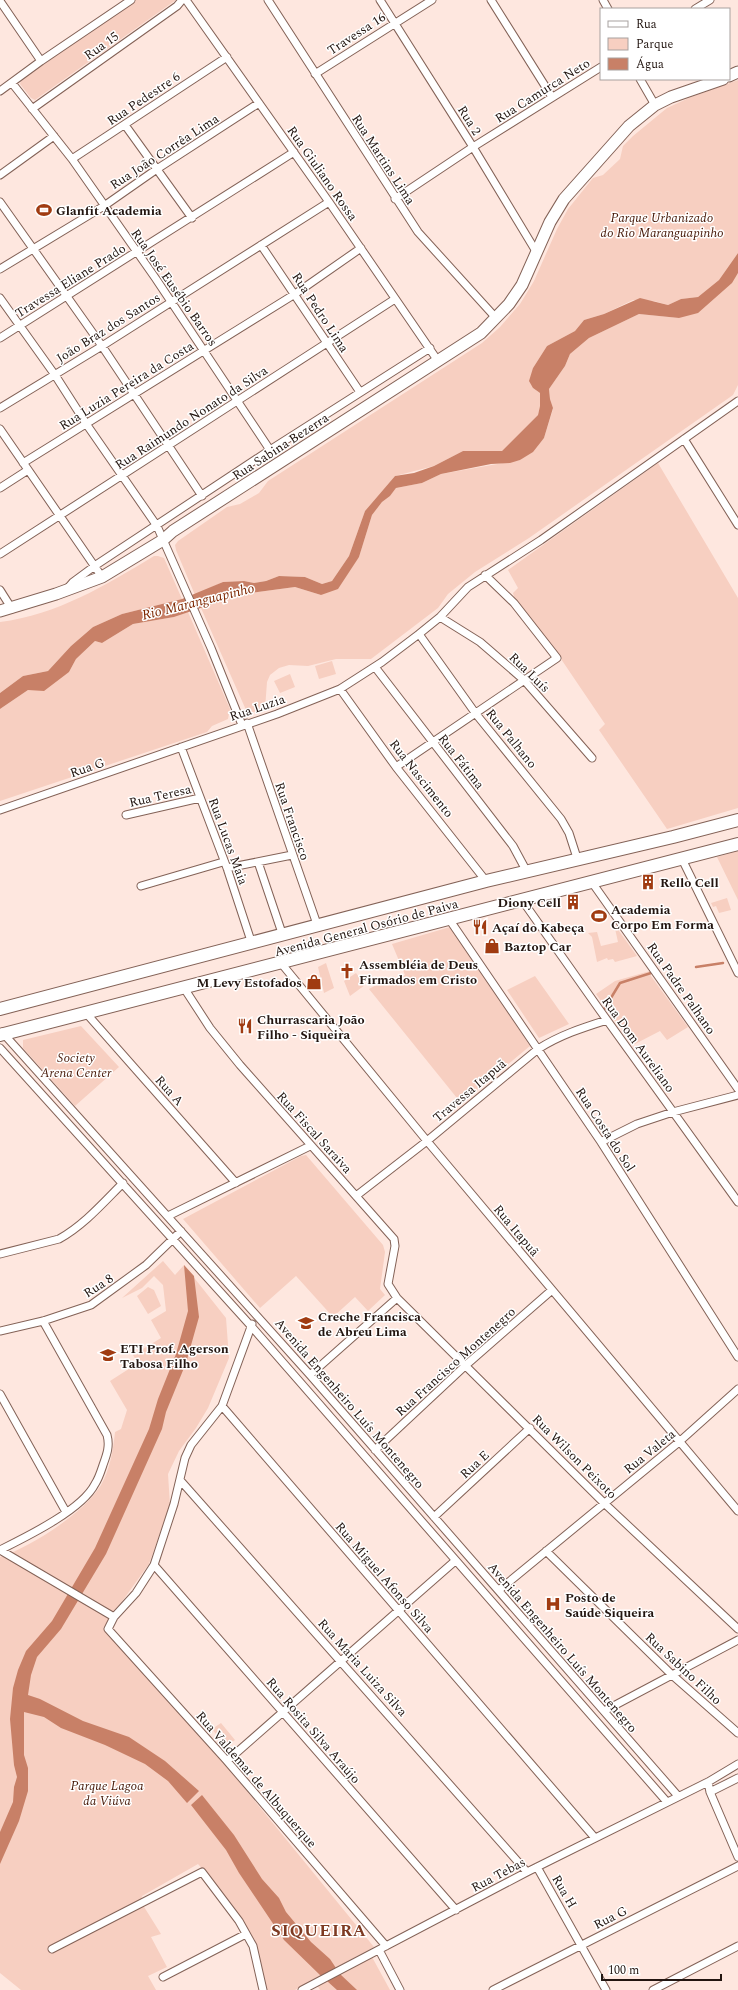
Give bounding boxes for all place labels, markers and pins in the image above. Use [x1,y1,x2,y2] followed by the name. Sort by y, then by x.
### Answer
[35,201,53,219] sports icon: Glanfit Academia
[56,201,162,221] place label: Glanfit Academia
[639,873,657,891] building icon: Rello Cell
[660,873,719,893] place label: Rello Cell
[498,893,561,913] place label: Diony Cell
[564,893,582,911] building icon: Diony Cell
[611,900,714,935] place label: Academia Corpo Em Forma
[590,907,608,925] sports icon: Academia Corpo Em Forma
[471,918,489,936] restaurant icon: Açaí do Kabeça
[492,918,585,938] place label: Açaí do Kabeça
[483,937,501,955] shop icon: Baztop Car
[504,937,571,957] place label: Baztop Car
[359,955,478,990] place label: Assembléia de Deus Firmados em Cristo
[338,962,356,980] church icon: Assembléia de Deus Firmados em Cristo
[197,973,302,993] place label: M Levy Estofados
[305,973,323,991] shop icon: M Levy Estofados
[257,1010,365,1045] place label: Churrascaria João Filho - Siqueira
[236,1017,254,1035] restaurant icon: Churrascaria João Filho - Siqueira
[318,1307,421,1342] place label: Creche Francisca de Abreu Lima
[297,1314,315,1332] school or university icon: Creche Francisca de Abreu Lima
[120,1339,229,1374] place label: ETI Prof. Agerson Tabosa Filho
[99,1346,117,1364] school or university icon: ETI Prof. Agerson Tabosa Filho
[565,1588,655,1623] place label: Posto de Saúde Siqueira
[544,1595,562,1613] hospital icon: Posto de Saúde Siqueira

